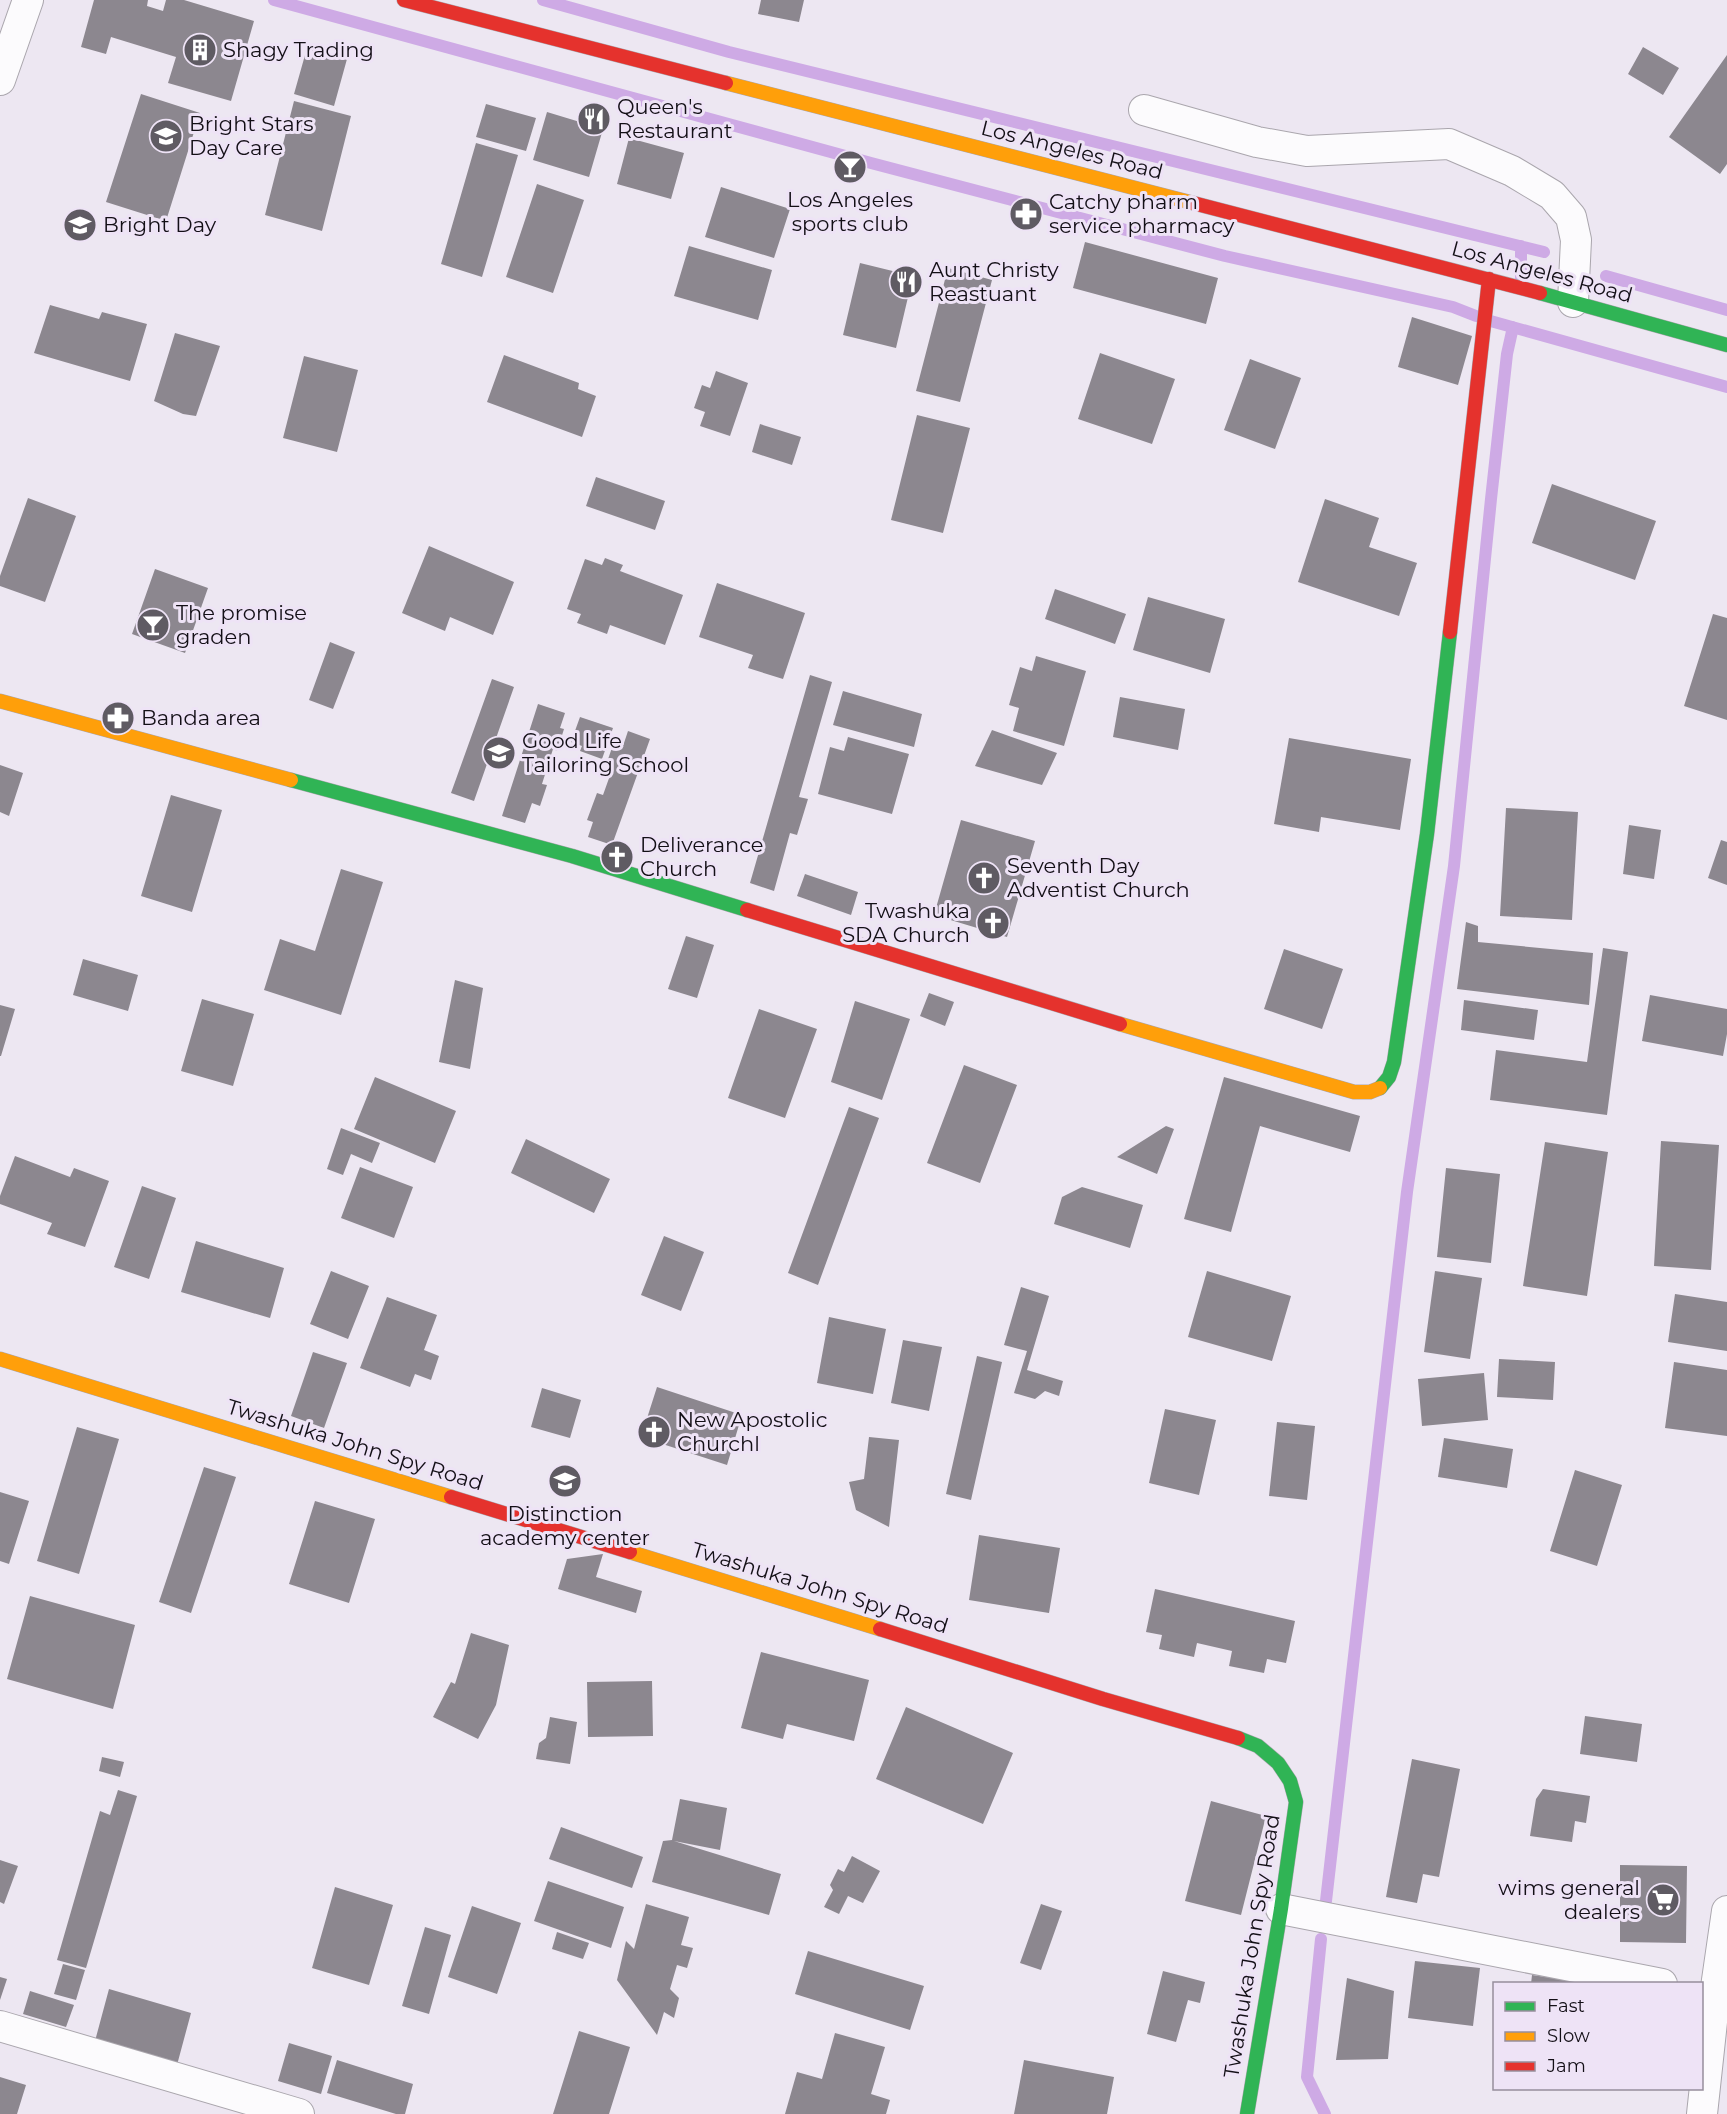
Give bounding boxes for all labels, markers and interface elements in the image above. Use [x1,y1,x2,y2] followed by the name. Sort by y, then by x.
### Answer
[182,32,218,68] building icon: Shagy Trading
[223,37,374,62] place label: Shagy Trading
[617,94,732,143] place label: Queen's Restaurant
[576,101,612,137] restaurant icon: Queen's Restaurant
[189,111,313,160] place label: Bright Stars Day Care
[979,115,1166,184] street label: Los Angeles Road
[148,118,184,154] school or university icon: Bright Stars Day Care
[832,149,868,185] bar icon: Los Angeles sports club
[787,187,913,236] place label: Los Angeles sports club
[1049,189,1235,238] place label: Catchy pharm service pharmacy
[1008,196,1044,232] pharmacy icon: Catchy pharm service pharmacy
[62,207,98,243] school or university icon: Bright Day
[103,212,217,237] place label: Bright Day
[1449,235,1635,308] street label: Los Angeles Road
[929,257,1059,306] place label: Aunt Christy Reastuant
[888,264,924,300] restaurant icon: Aunt Christy Reastuant
[176,600,307,649] place label: The promise graden
[135,607,171,643] bar icon: The promise graden
[100,700,136,736] pharmacy icon: Banda area
[141,705,261,730] place label: Banda area
[522,728,689,777] place label: Good Life Tailoring School
[481,735,517,771] school or university icon: Good Life Tailoring School
[640,832,764,881] place label: Deliverance Church
[599,839,635,875] church icon: Deliverance Church
[1007,853,1190,902] place label: Seventh Day Adventist Church
[966,860,1002,896] church icon: Seventh Day Adventist Church
[842,898,970,947] place label: Twashuka SDA Church
[975,905,1011,941] church icon: Twashuka SDA Church
[224,1394,486,1495] street label: Twashuka John Spy Road
[677,1407,828,1456] place label: New Apostolic Churchl
[636,1414,672,1450] church icon: New Apostolic Churchl
[547,1463,583,1499] school or university icon: Distinction academy center
[480,1501,650,1550] place label: Distinction academy center
[689,1537,951,1638] street label: Twashuka John Spy Road
[1218,1812,1285,2080] street label: Twashuka John Spy Road
[1498,1875,1640,1924] place label: wims general dealers
[1645,1882,1681,1918] supermarket icon: wims general dealers
[1493,1982,1703,2090] legend
[1547,1995,1585,2017] text: Fast
[1547,2025,1590,2047] text: Slow
[1546,2055,1586,2077] text: Jam

